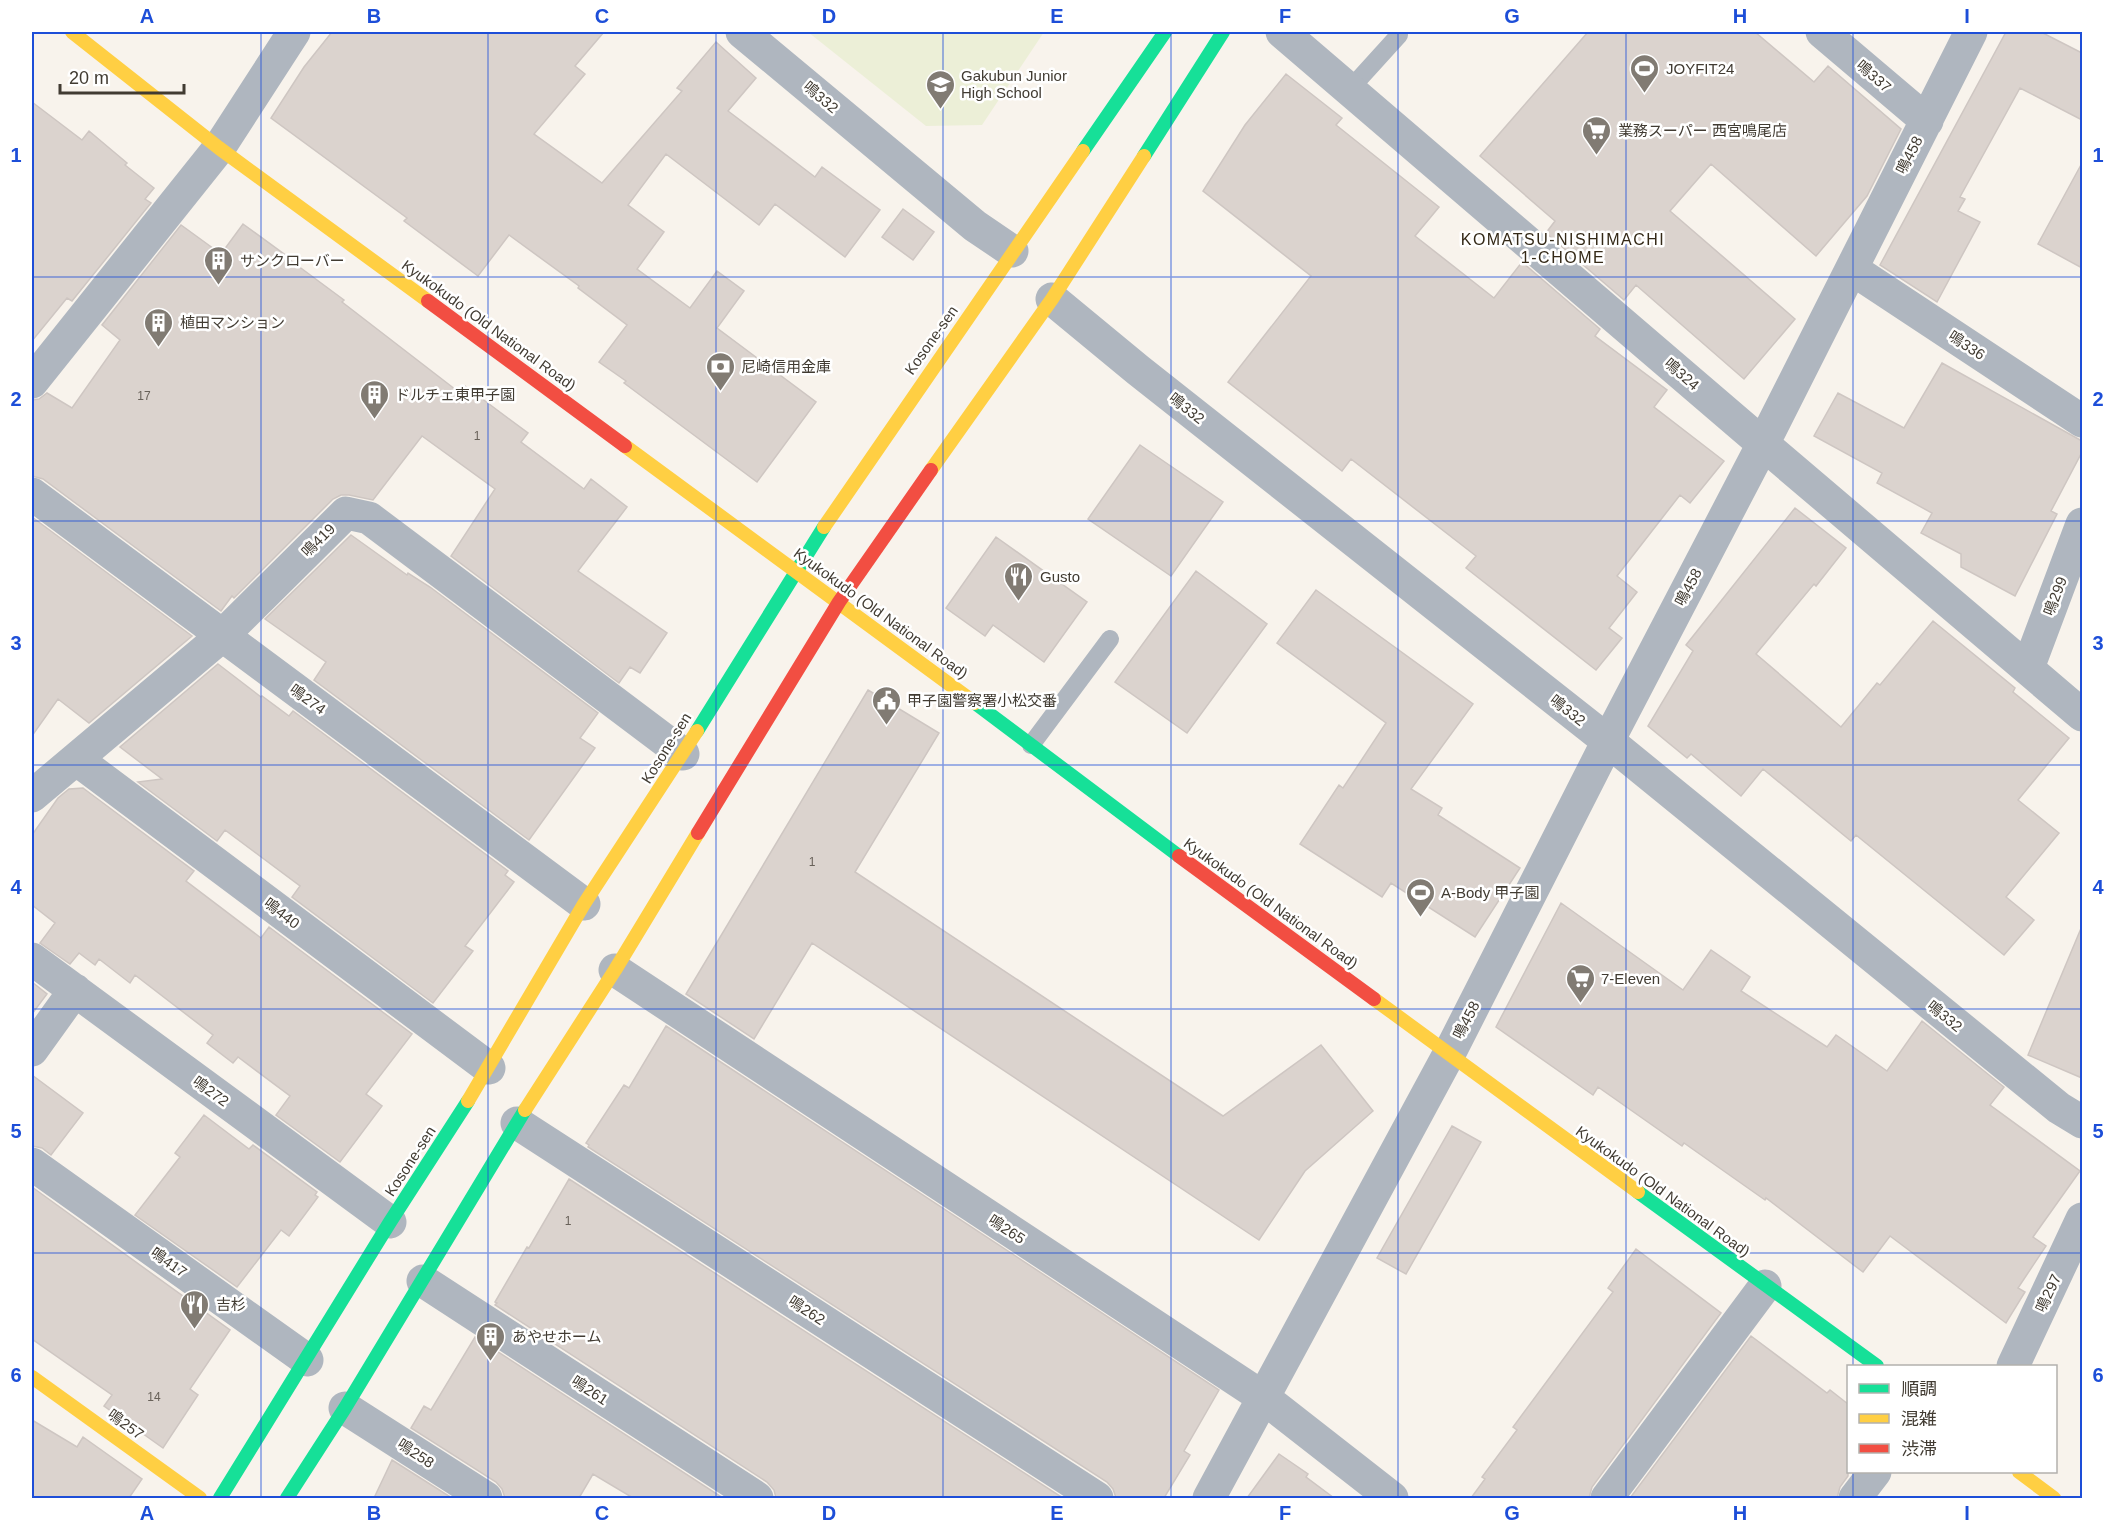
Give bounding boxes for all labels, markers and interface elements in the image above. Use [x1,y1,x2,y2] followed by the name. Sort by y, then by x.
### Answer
[140,5,154,27] text: A
[367,5,381,27] text: B
[595,5,609,27] text: C
[822,5,836,27] text: D
[1050,5,1064,27] text: E
[1279,5,1291,27] text: F
[1504,5,1520,27] text: G
[1733,5,1747,27] text: H
[1964,5,1970,27] text: I
[1629,52,1661,94] sports icon: JOYFIT24
[1853,56,1895,96] street label: 鳴337
[60,57,184,95] scale bar
[1666,60,1734,77] place label: JOYFIT24
[961,67,1067,101] place label: Gakubun Junior High School
[69,68,109,88] text: 20 m
[924,68,956,110] school or university icon: Gakubun Junior High School
[800,78,842,116] street label: 鳴332
[1581,114,1613,156] supermarket icon: 業務スーパー 西宮鳴尾店
[1618,122,1787,139] place label: 業務スーパー 西宮鳴尾店
[1892,133,1926,177] street label: 鳴458
[10,144,22,166] text: 1
[2092,144,2104,166] text: 1
[1461,231,1665,266] district label: KOMATSU-NISHIMACHI 1-CHOME
[203,244,235,286] building icon: サンクローバー
[240,252,345,269] place label: サンクローバー
[399,256,579,394] street label: Kyukokudo (Old National Road)
[901,302,961,378] street label: Kosone-sen
[143,306,175,348] building icon: 植田マンション
[180,314,285,331] place label: 植田マンション
[1946,327,1988,363] street label: 鳴336
[704,350,736,392] bank icon: 尼崎信用金庫
[1661,354,1703,394] street label: 鳴324
[741,358,831,375] place label: 尼崎信用金庫
[358,378,390,420] building icon: ドルチェ東甲子園
[395,386,515,403] place label: ドルチェ東甲子園
[10,388,22,410] text: 2
[2092,388,2104,410] text: 2
[137,389,151,403] house number: 17
[1166,389,1208,427] street label: 鳴332
[474,429,481,443] house number: 1
[298,520,338,560] street label: 鳴419
[791,544,971,682] street label: Kyukokudo (Old National Road)
[1003,560,1035,602] restaurant icon: Gusto
[1671,565,1705,609] street label: 鳴458
[1040,568,1080,585] place label: Gusto
[2040,574,2070,618] street label: 鳴299
[10,632,22,654] text: 3
[2092,632,2104,654] text: 3
[287,680,329,718] street label: 鳴274
[870,684,902,726] public building icon: 甲子園警察署小松交番
[1547,691,1589,729] street label: 鳴332
[907,692,1057,709] place label: 甲子園警察署小松交番
[638,710,694,786] street label: Kosone-sen
[1181,834,1361,972] street label: Kyukokudo (Old National Road)
[809,855,816,869] house number: 1
[10,876,22,898] text: 4
[1404,876,1436,918] sports icon: A-Body 甲子園
[2092,876,2104,898] text: 4
[1441,884,1539,901] place label: A-Body 甲子園
[261,894,303,932] street label: 鳴440
[1564,962,1596,1004] supermarket icon: 7-Eleven
[1601,970,1660,987] place label: 7-Eleven
[1924,997,1966,1035] street label: 鳴332
[1449,998,1483,1042] street label: 鳴458
[190,1072,232,1110] street label: 鳴272
[10,1120,22,1142] text: 5
[2092,1120,2104,1142] text: 5
[1573,1122,1753,1260] street label: Kyukokudo (Old National Road)
[381,1123,439,1199] street label: Kosone-sen
[986,1211,1028,1247] street label: 鳴265
[565,1214,572,1228] house number: 1
[148,1244,190,1280] street label: 鳴417
[2032,1271,2064,1315] street label: 鳴297
[179,1288,211,1330] restaurant icon: 吉杉
[786,1292,828,1328] street label: 鳴262
[216,1296,246,1313] place label: 吉杉
[475,1320,507,1362] building icon: あやせホーム
[512,1328,602,1345] place label: あやせホーム
[10,1364,22,1386] text: 6
[2092,1364,2104,1386] text: 6
[1847,1365,2057,1473] legend
[569,1372,611,1408] street label: 鳴261
[1901,1379,1937,1399] text: 順調
[147,1390,161,1404] house number: 14
[105,1405,147,1443] street label: 鳴257
[1901,1409,1937,1429] text: 混雑
[395,1435,437,1471] street label: 鳴258
[1901,1439,1937,1459] text: 渋滞
[140,1502,154,1524] text: A
[367,1502,381,1524] text: B
[595,1502,609,1524] text: C
[822,1502,836,1524] text: D
[1050,1502,1064,1524] text: E
[1279,1502,1291,1524] text: F
[1504,1502,1520,1524] text: G
[1733,1502,1747,1524] text: H
[1964,1502,1970,1524] text: I

